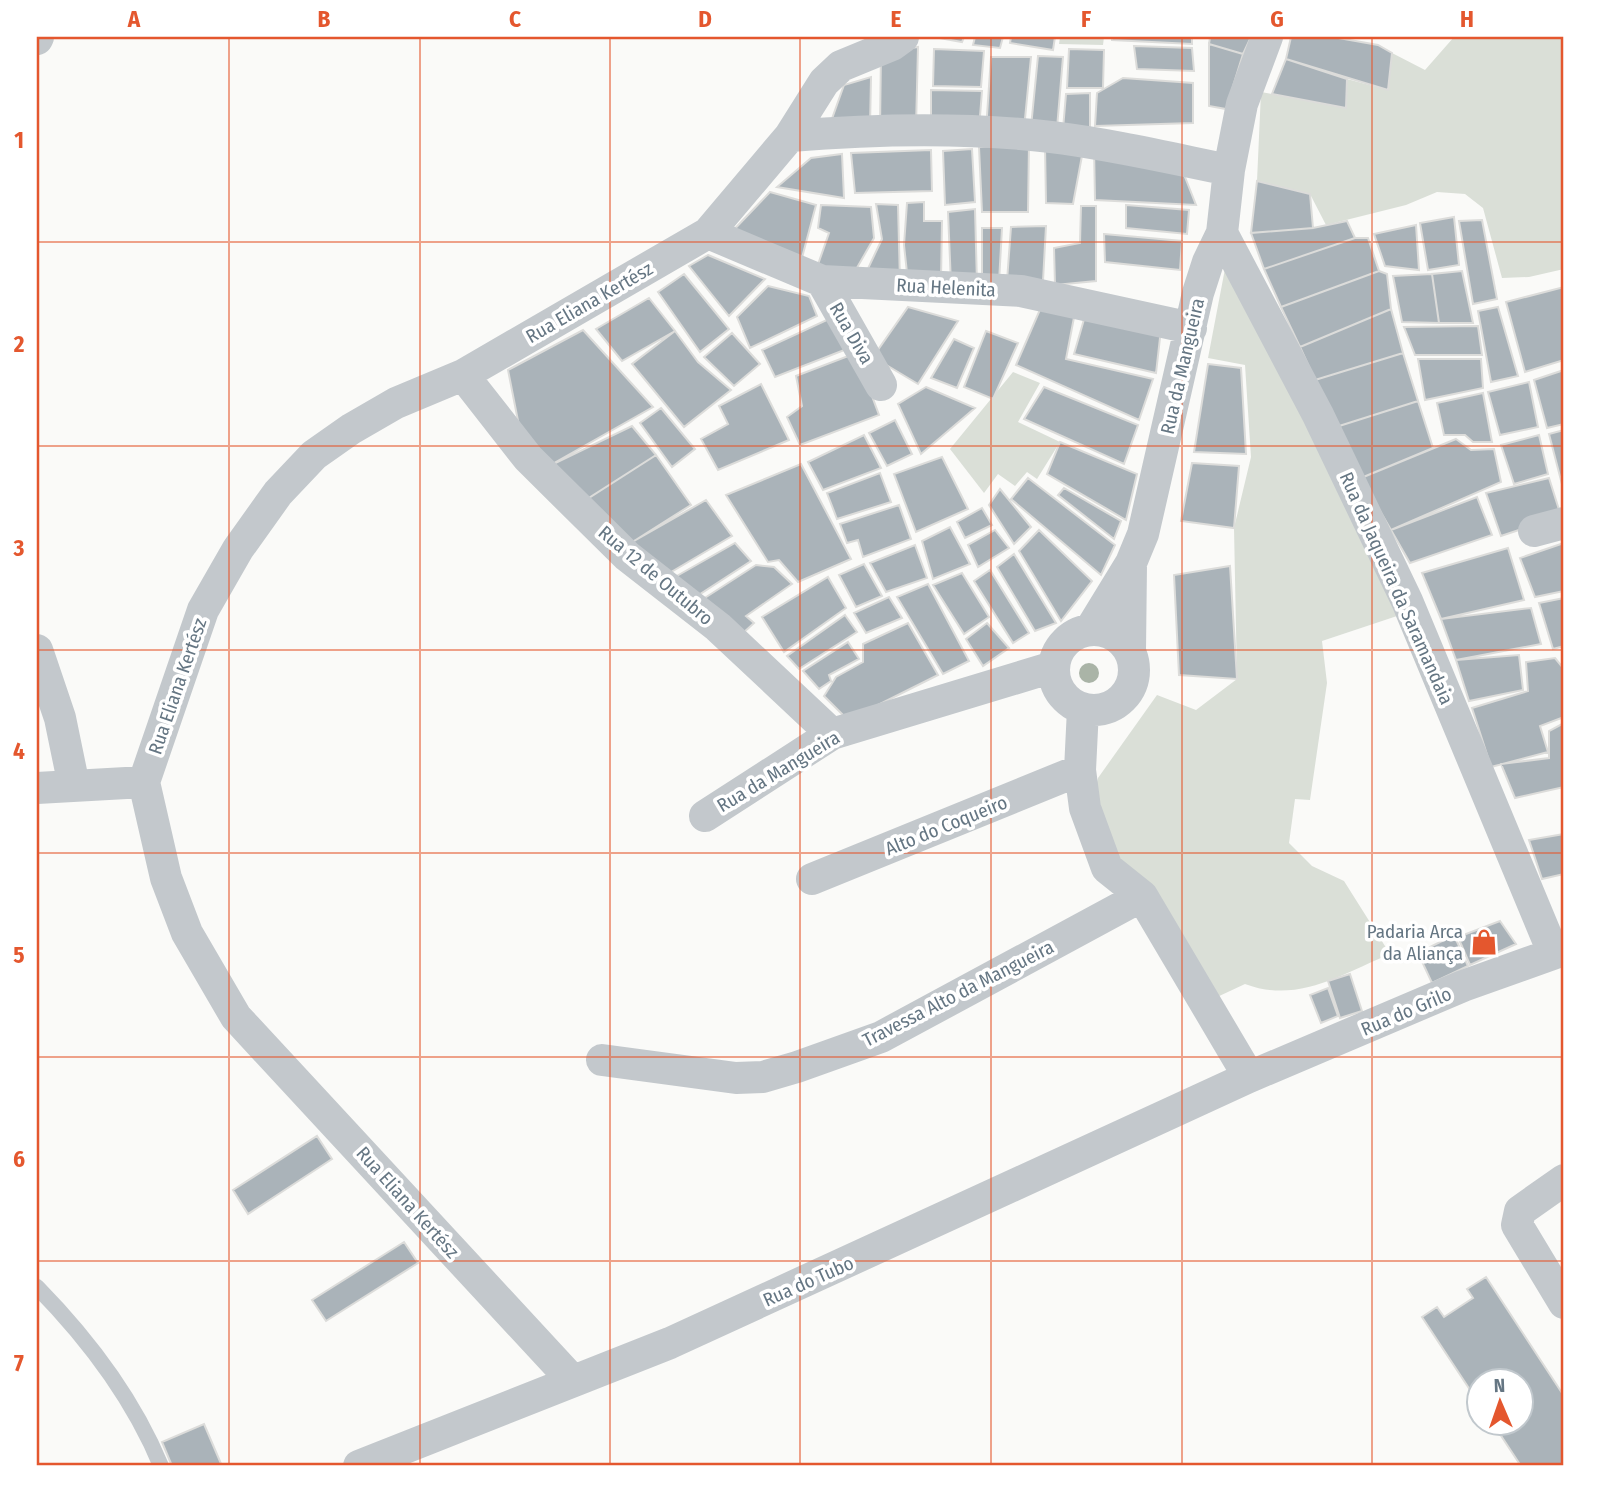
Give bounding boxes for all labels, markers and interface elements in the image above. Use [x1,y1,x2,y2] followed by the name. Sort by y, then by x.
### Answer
[127,5,141,33] text: A
[318,5,331,33] text: B
[509,5,521,33] text: C
[698,5,712,33] text: D
[891,5,902,33] text: E
[1081,5,1091,33] text: F
[1270,5,1284,33] text: G
[1460,5,1474,33] text: H
[14,126,24,154] text: 1
[522,257,657,348] street label: Rua Eliana Kertész
[896,273,996,302] street label: Rua Helenita
[1156,296,1209,436] street label: Rua da Mangueira
[825,298,878,368] street label: Rua Diva
[13,330,25,358] text: 2
[1335,468,1458,708] street label: Rua da Jaqueira da Saramandaia
[594,521,718,630] street label: Rua 12 de Outubro
[13,534,25,562] text: 3
[143,615,212,757] street label: Rua Eliana Kertész
[713,726,844,817] street label: Rua da Mangueira
[13,737,25,765] text: 4
[882,791,1011,860] street label: Alto do Coqueiro
[1367,920,1463,965] place label: Padaria Arca da Aliança
[1469,927,1499,957] shop icon: Padaria Arca da Aliança
[859,935,1058,1052] street label: Travessa Alto da Mangueira
[13,941,25,969] text: 5
[1358,982,1455,1041] street label: Rua do Grilo
[351,1142,464,1263] street label: Rua Eliana Kertész
[13,1145,25,1173] text: 6
[759,1251,857,1312] street label: Rua do Tubo
[14,1349,24,1377] text: 7
[1464,1366,1534,1436] north arrow
[1493,1374,1506,1397] text: N

